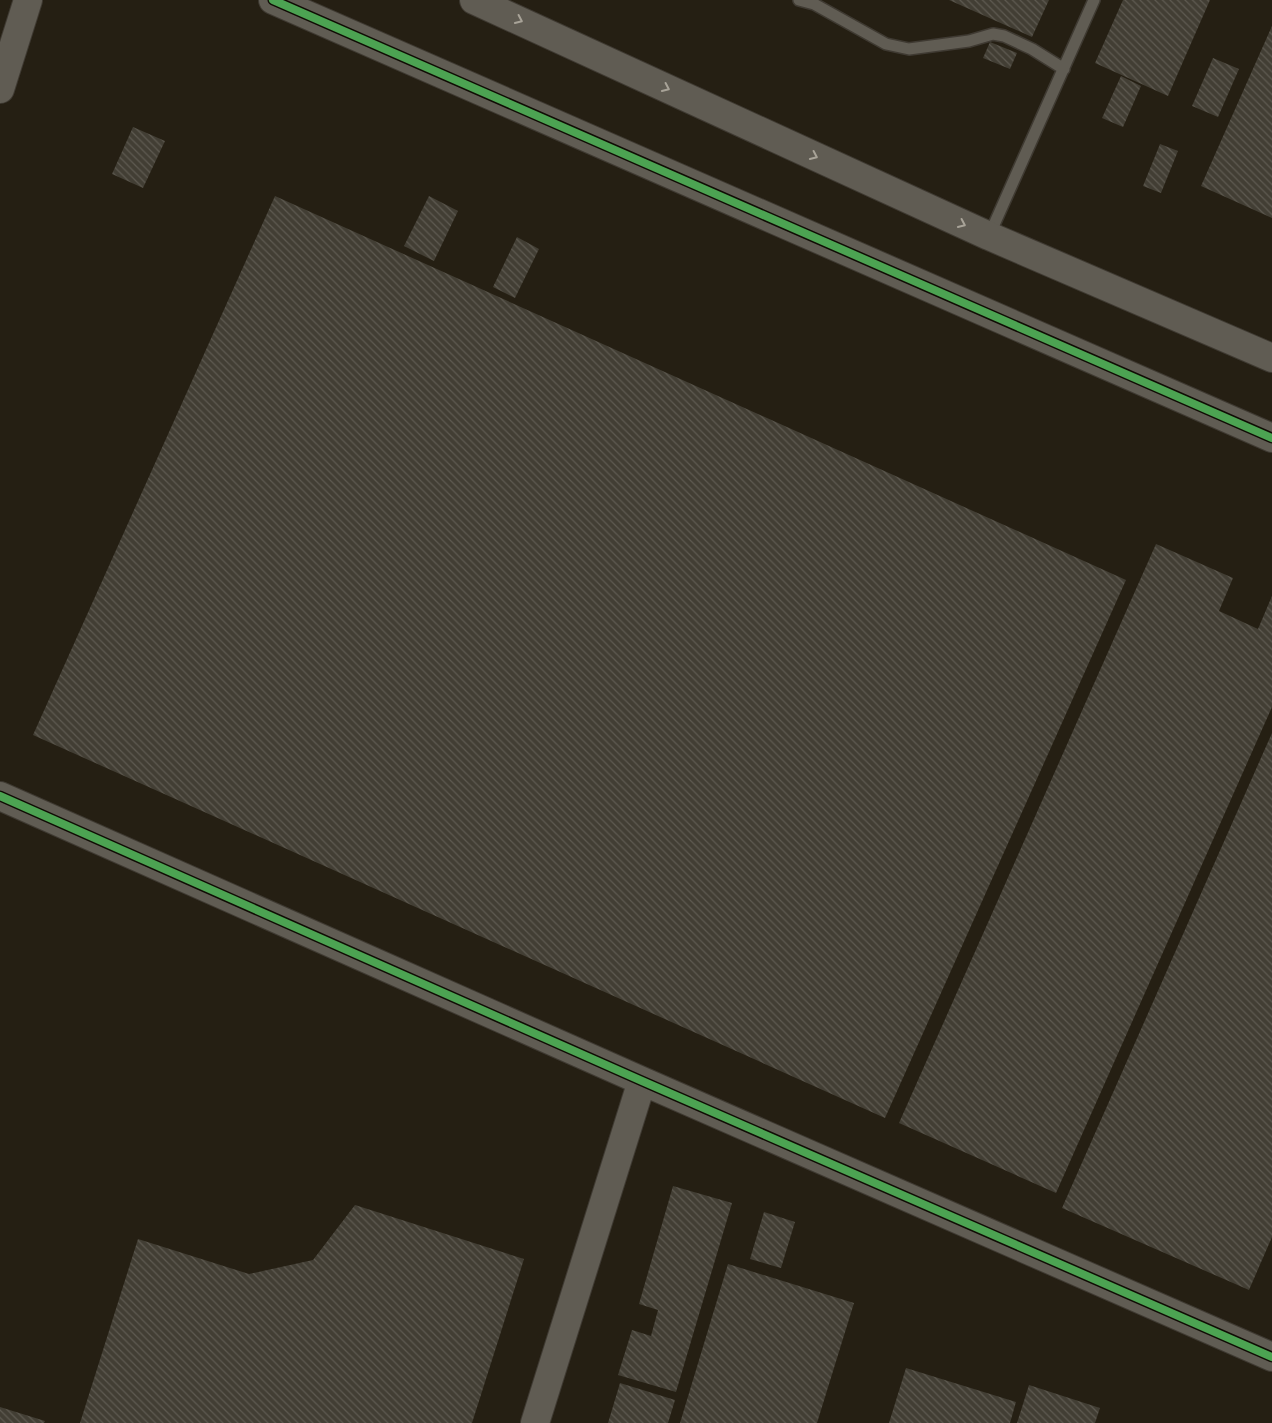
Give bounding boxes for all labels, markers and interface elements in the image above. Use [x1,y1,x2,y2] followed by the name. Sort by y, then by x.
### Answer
[513,14,522,24] one-way arrow
[661,82,670,92] one-way arrow
[809,150,818,160] one-way arrow
[957,217,966,228] one-way arrow

